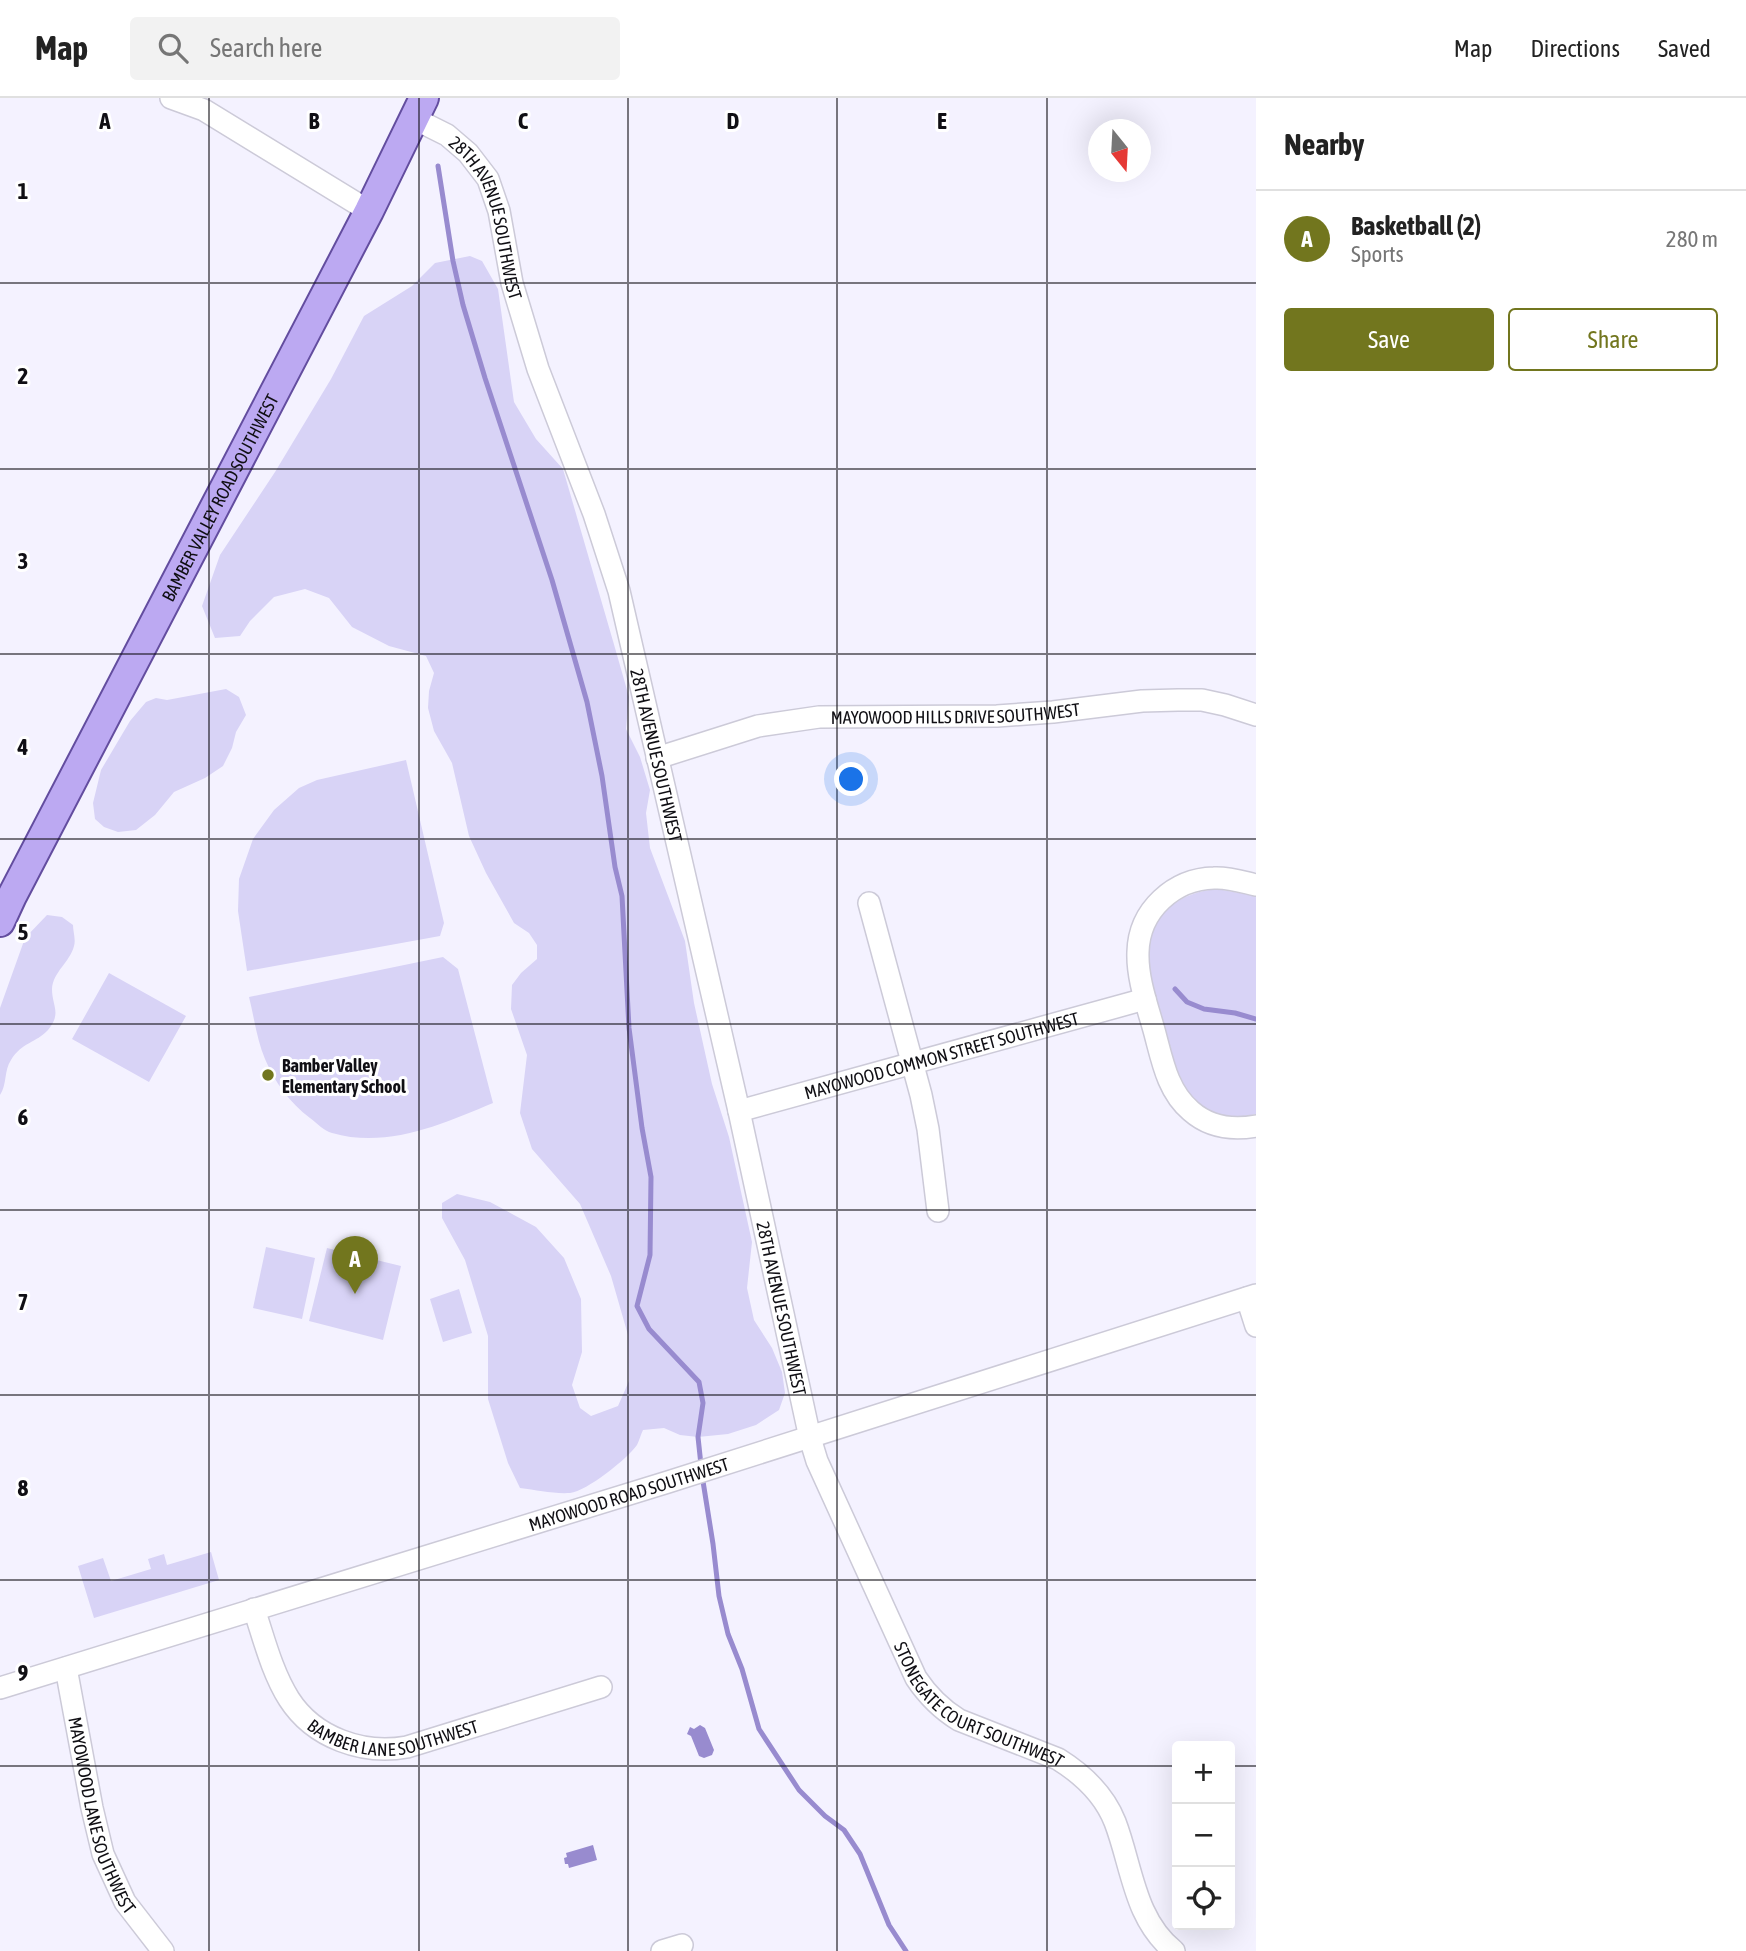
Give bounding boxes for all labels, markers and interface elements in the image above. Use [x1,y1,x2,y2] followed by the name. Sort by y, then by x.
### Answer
[130,17,620,80] search box
[35,29,88,67] text: Map
[154,29,192,67] icon: search
[210,33,322,63] text: Search here
[1454,35,1492,62] text: Map
[1530,35,1620,62] text: Directions
[1658,35,1711,62] text: Saved
[98,108,111,134] text: A
[309,108,320,134] text: B
[518,108,529,134] text: C
[727,108,740,134] text: D
[937,108,947,134] text: E
[1088,119,1151,182] north arrow
[1284,127,1364,161] text: Nearby
[445,131,527,302] street label: 28TH AVENUE SOUTHWEST
[18,178,29,204] text: 1
[1351,211,1481,241] text: Basketball (2)
[1301,226,1313,252] text: A
[1666,226,1718,252] text: 280 m
[1351,241,1404,267] text: Sports
[1284,308,1494,371] button: Save
[1508,308,1718,371] button: Share
[18,363,28,389] text: 2
[157,390,282,605] street label: BAMBER VALLEY ROAD SOUTHWEST
[18,548,28,574] text: 3
[627,666,687,844] street label: 28TH AVENUE SOUTHWEST
[831,698,1081,727] street label: MAYOWOOD HILLS DRIVE SOUTHWEST
[17,734,29,760] text: 4
[834,762,868,796] your location
[18,919,29,945] text: 5
[802,1007,1081,1103] street label: MAYOWOOD COMMON STREET SOUTHWEST
[282,1055,406,1097] place label: Bamber Valley Elementary School
[260,1067,276,1083] marker: Bamber Valley Elementary School
[18,1104,29,1130] text: 6
[753,1219,811,1397] street label: 28TH AVENUE SOUTHWEST
[332,1236,378,1294] pin: A
[18,1289,28,1315] text: 7
[526,1453,731,1535] street label: MAYOWOOD ROAD SOUTHWEST
[18,1475,29,1501] text: 8
[890,1638,1068,1771] street label: STONEGATE COURT SOUTHWEST
[18,1660,29,1686] text: 9
[306,1706,484,1734] street label: BAMBER LANE SOUTHWEST
[304,1714,481,1760] text: BAMBER LANE SOUTHWEST
[65,1715,140,1918] street label: MAYOWOOD LANE SOUTHWEST
[1172,1741,1235,1930] map controls
[1172,1741,1235,1804] button: +
[1172,1804,1235,1867] button: −
[1172,1867,1235,1930] button: locate

